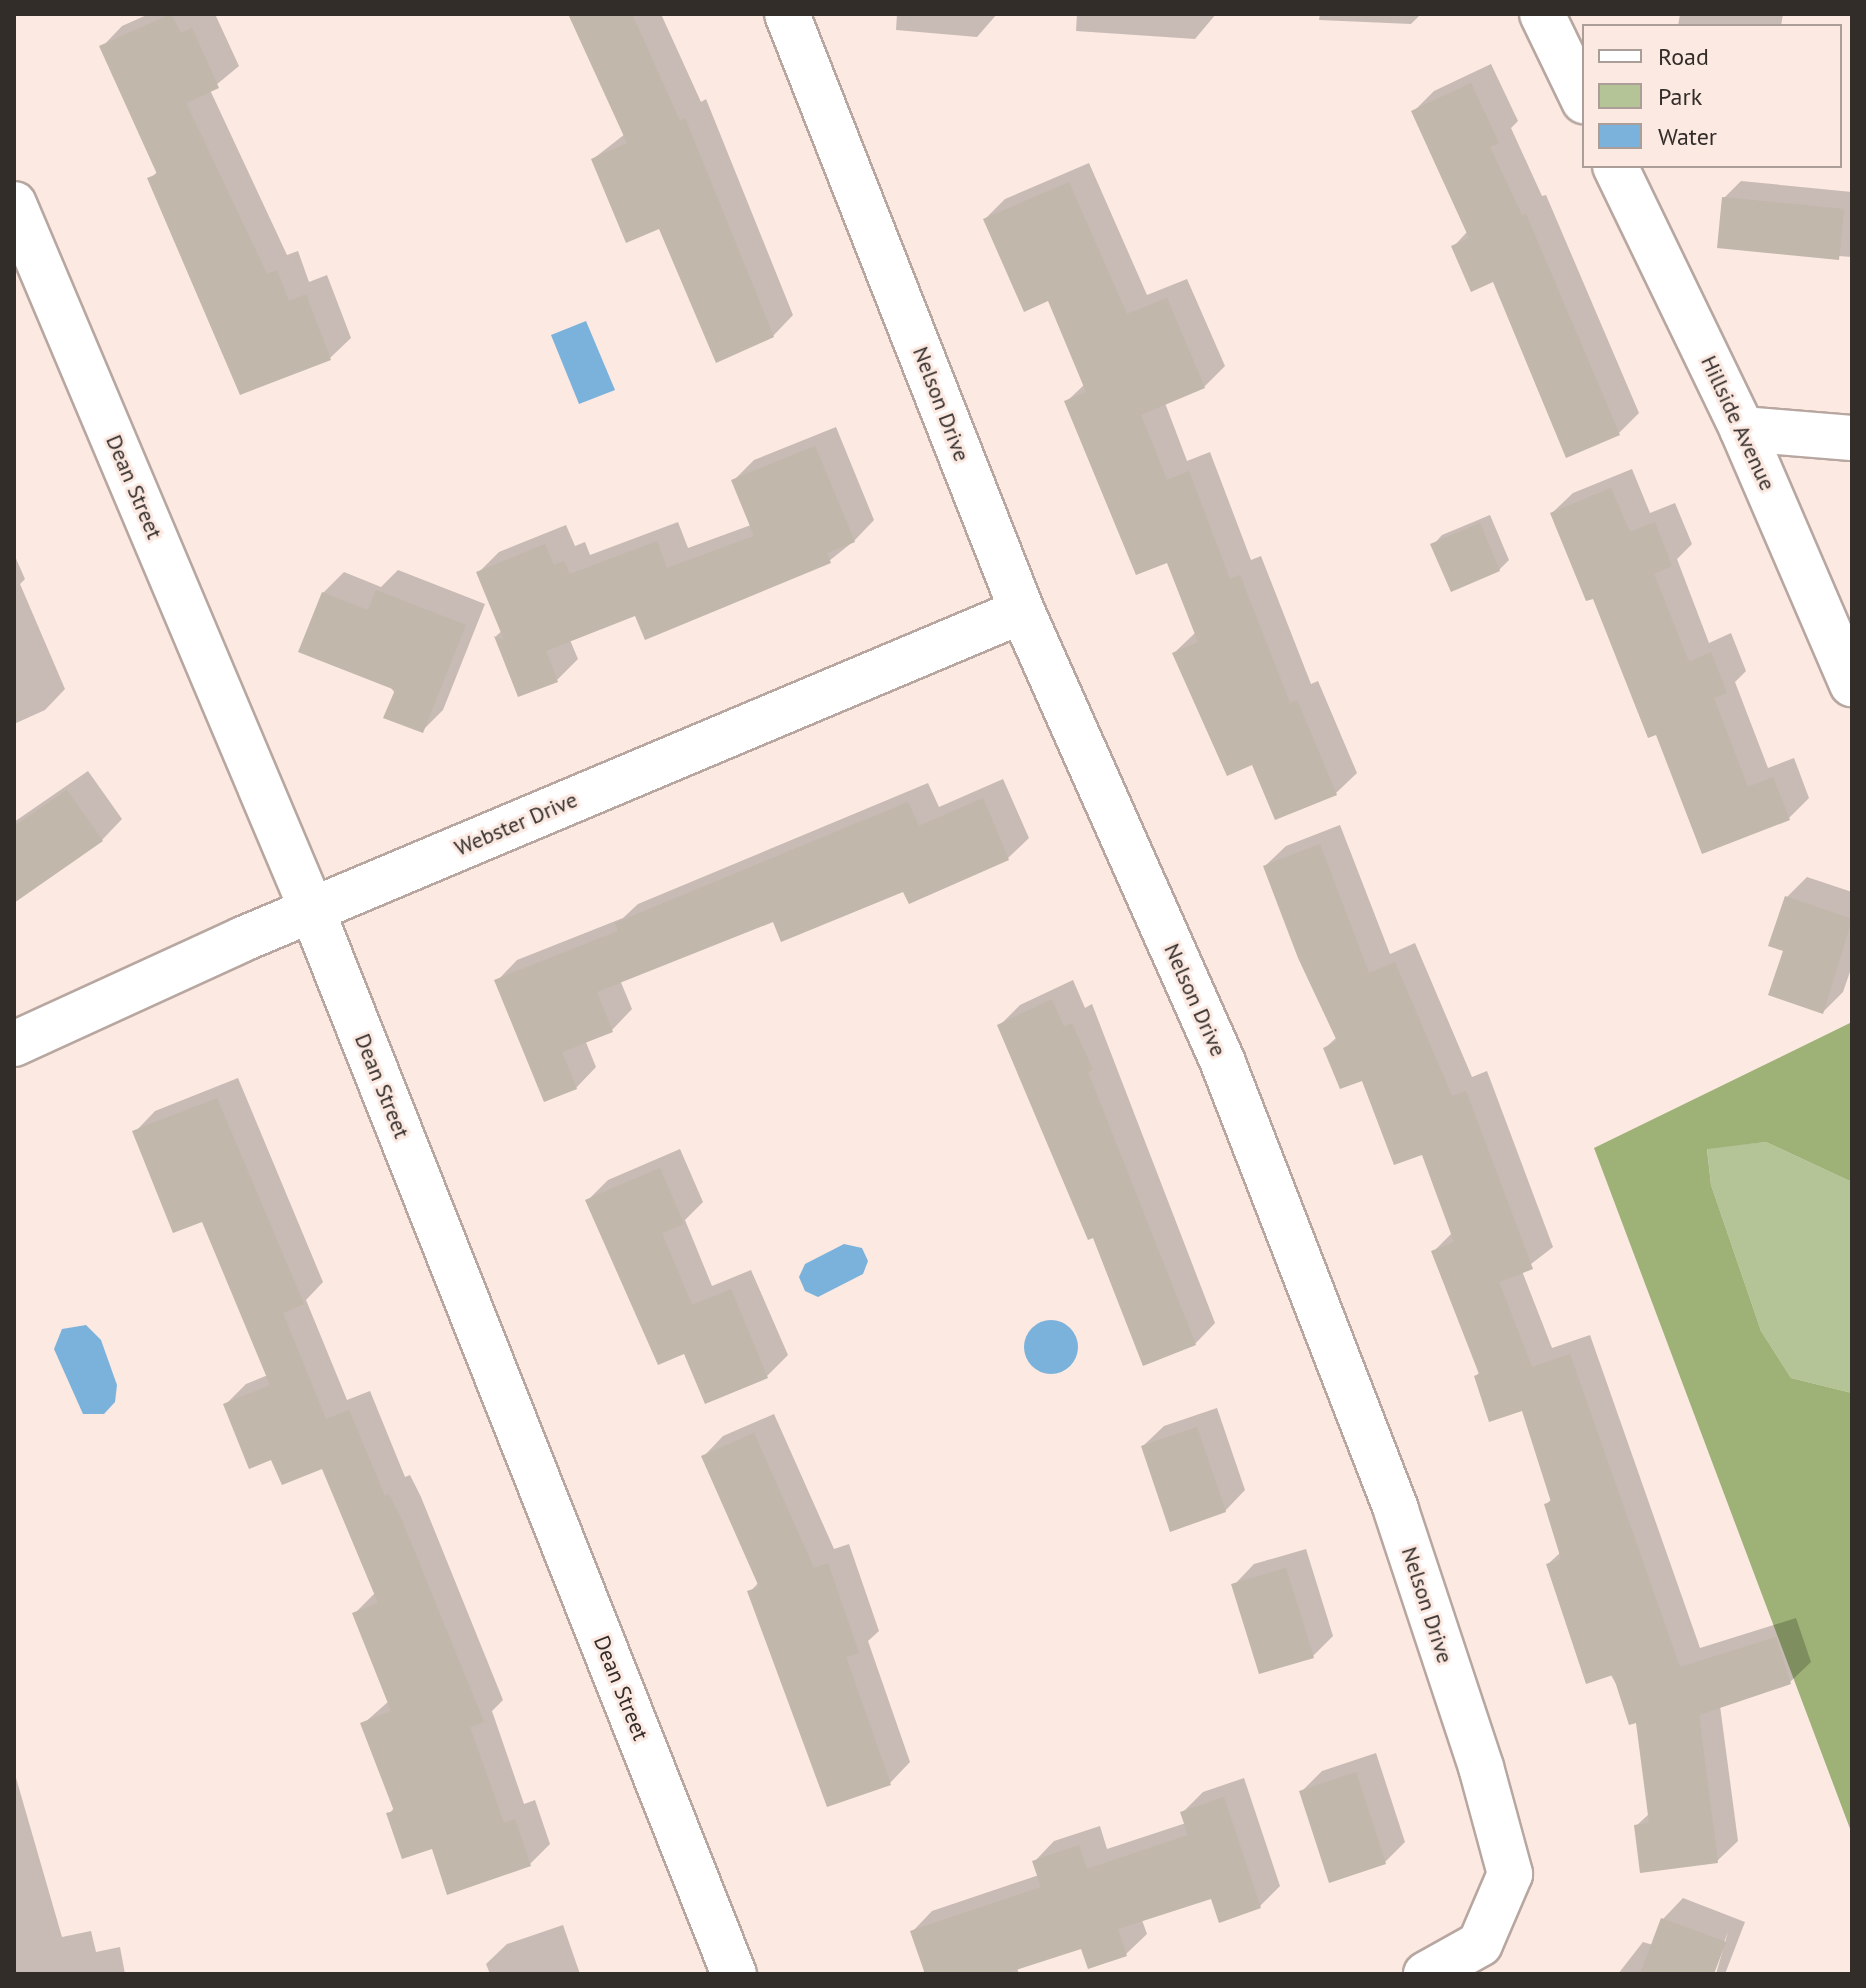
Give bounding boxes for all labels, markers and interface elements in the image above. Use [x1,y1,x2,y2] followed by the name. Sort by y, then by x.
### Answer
[1582,24,1842,168] legend
[1658,41,1709,72] text: Road
[1658,81,1702,112] text: Park
[1658,121,1717,152] text: Water
[907,343,975,465] street label: Nelson Drive
[1695,351,1781,495] street label: Hillside Avenue
[100,431,168,543] street label: Dean Street
[451,786,581,862] street label: Webster Drive
[1158,940,1232,1060] street label: Nelson Drive
[349,1030,415,1142] street label: Dean Street
[1396,1544,1458,1666] street label: Nelson Drive
[588,1632,654,1744] street label: Dean Street

